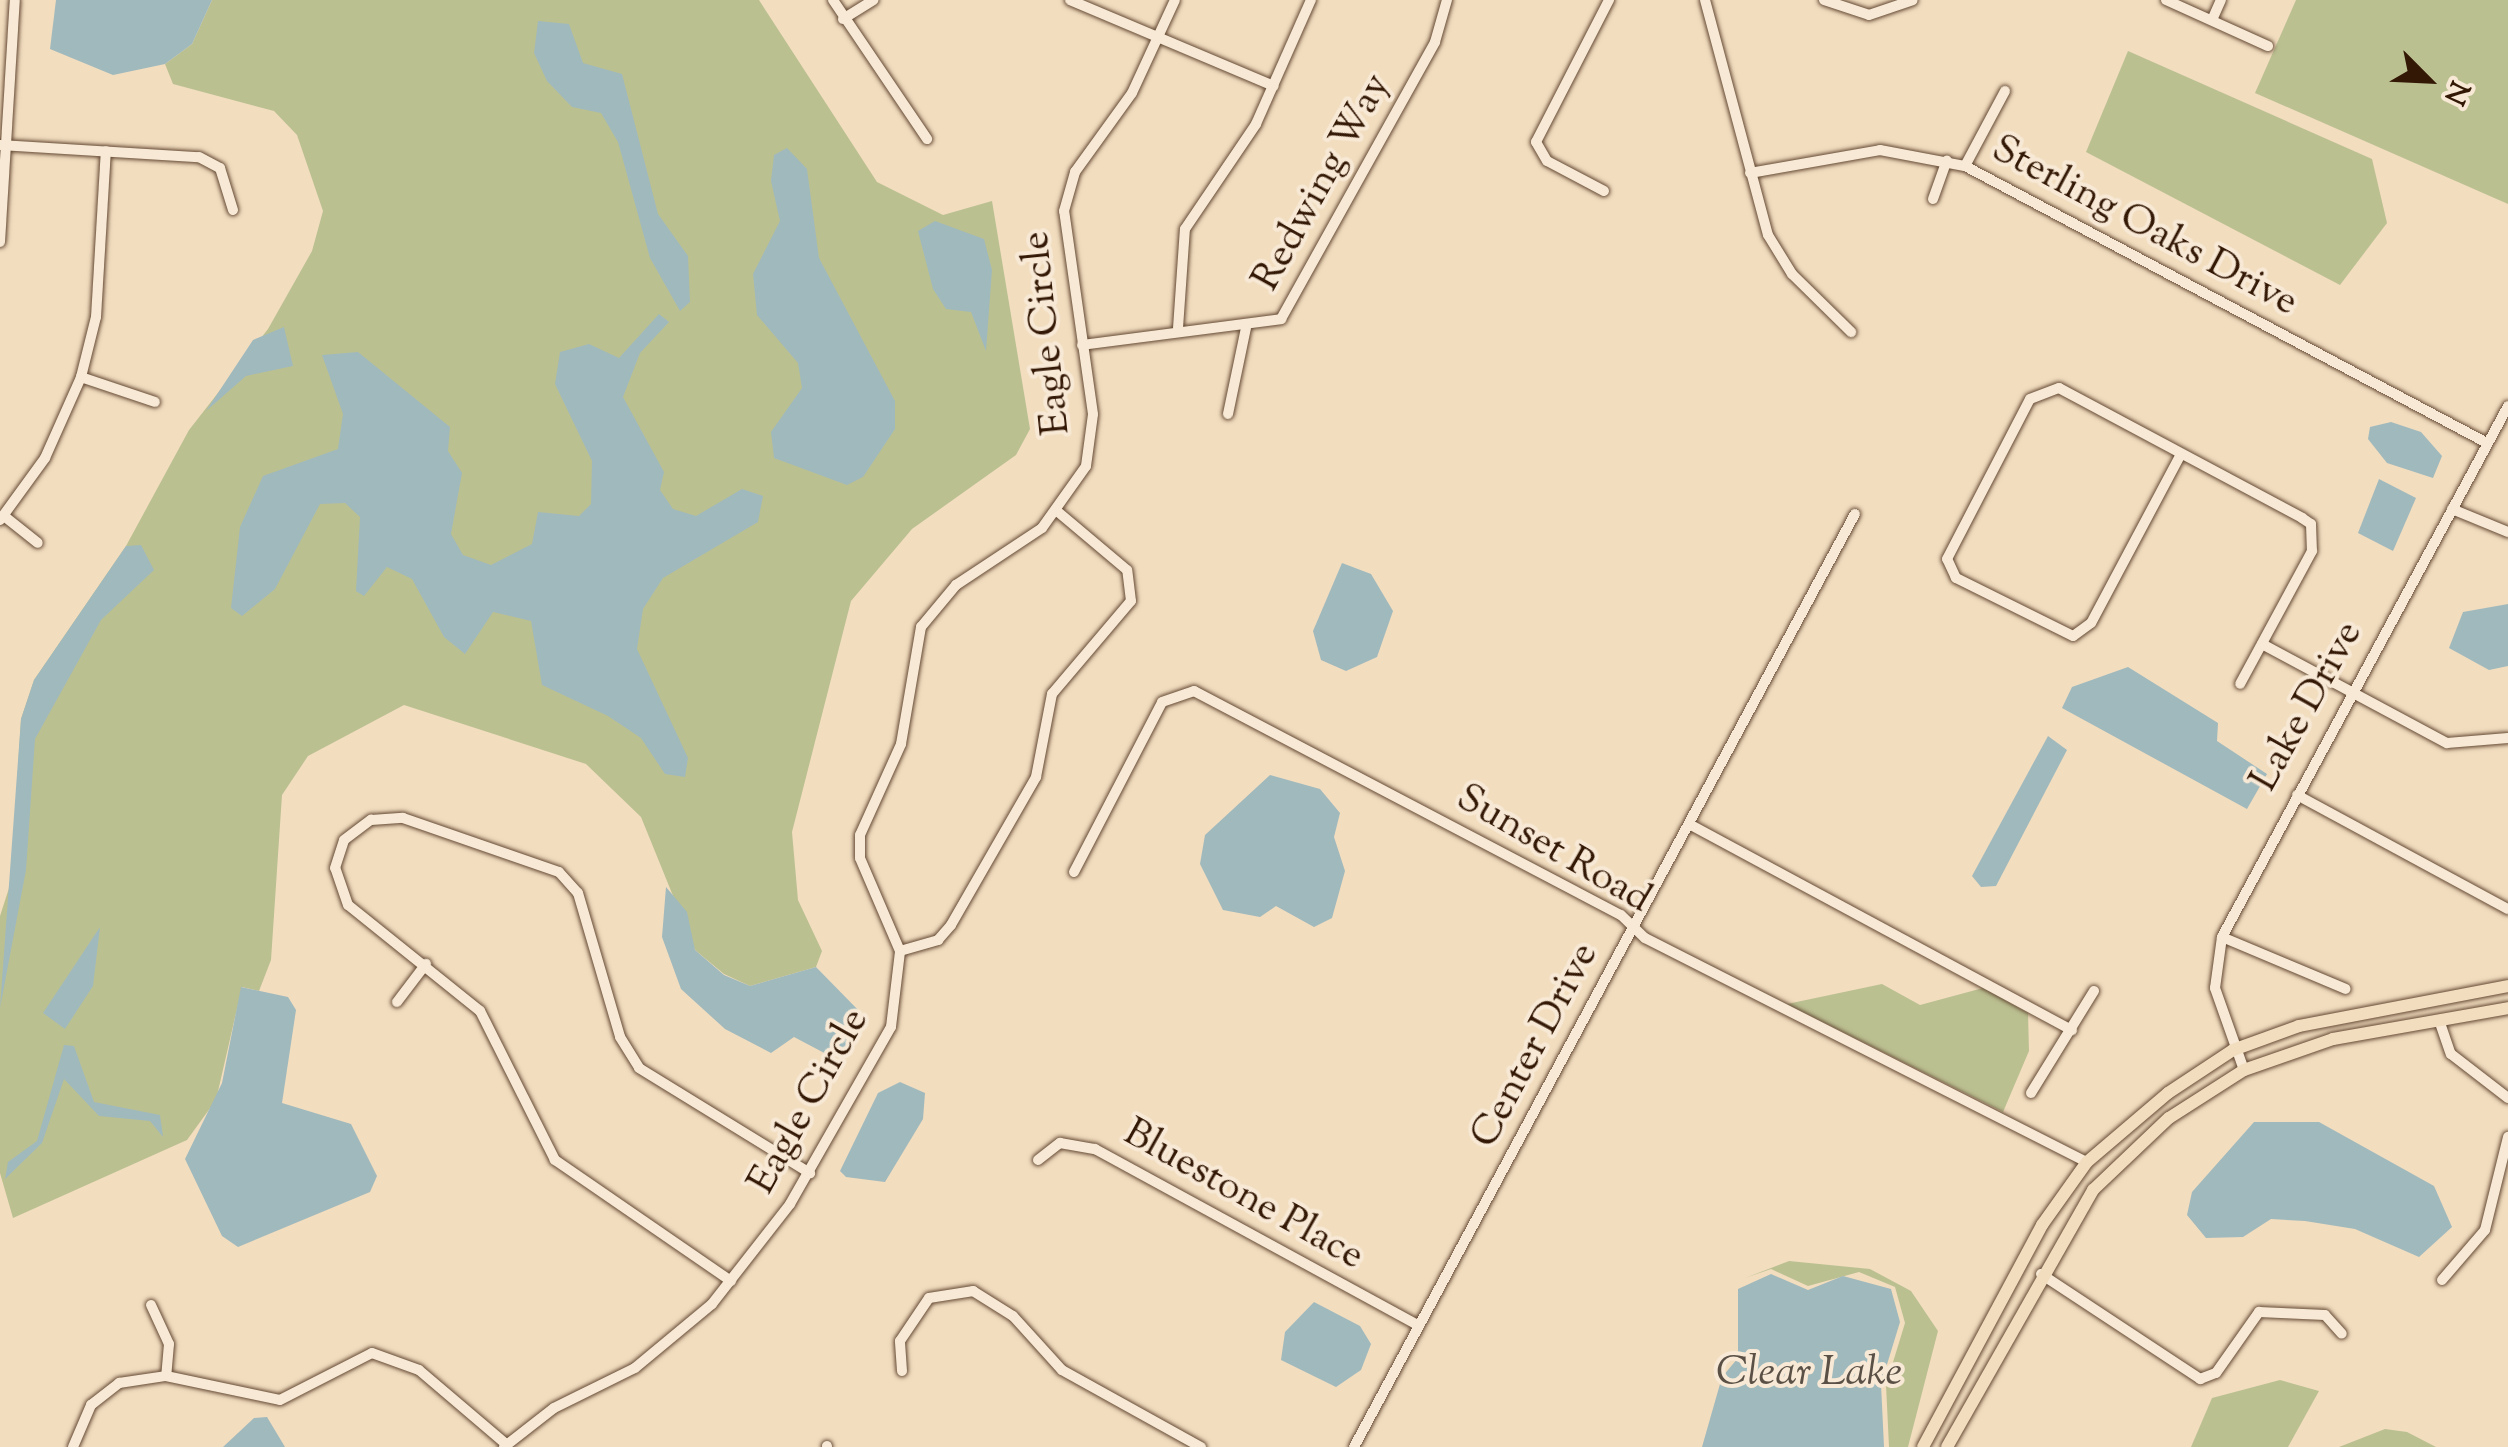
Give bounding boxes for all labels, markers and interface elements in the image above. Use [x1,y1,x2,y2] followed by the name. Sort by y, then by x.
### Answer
[2378,30,2478,130] north arrow
[1244,66,1402,300] street label: Redwing Way
[2433,74,2478,111] text: N
[1983,126,2305,328] street label: Sterling Oaks Drive
[1013,229,1083,437] street label: Eagle Circle
[2242,614,2374,800] street label: Lake Drive
[1447,775,1659,925] street label: Sunset Road
[1462,935,1610,1157] street label: Center Drive
[739,1001,881,1203] street label: Eagle Circle
[1114,1110,1372,1282] street label: Bluestone Place
[1716,1349,1902,1399] water label: Clear Lake

